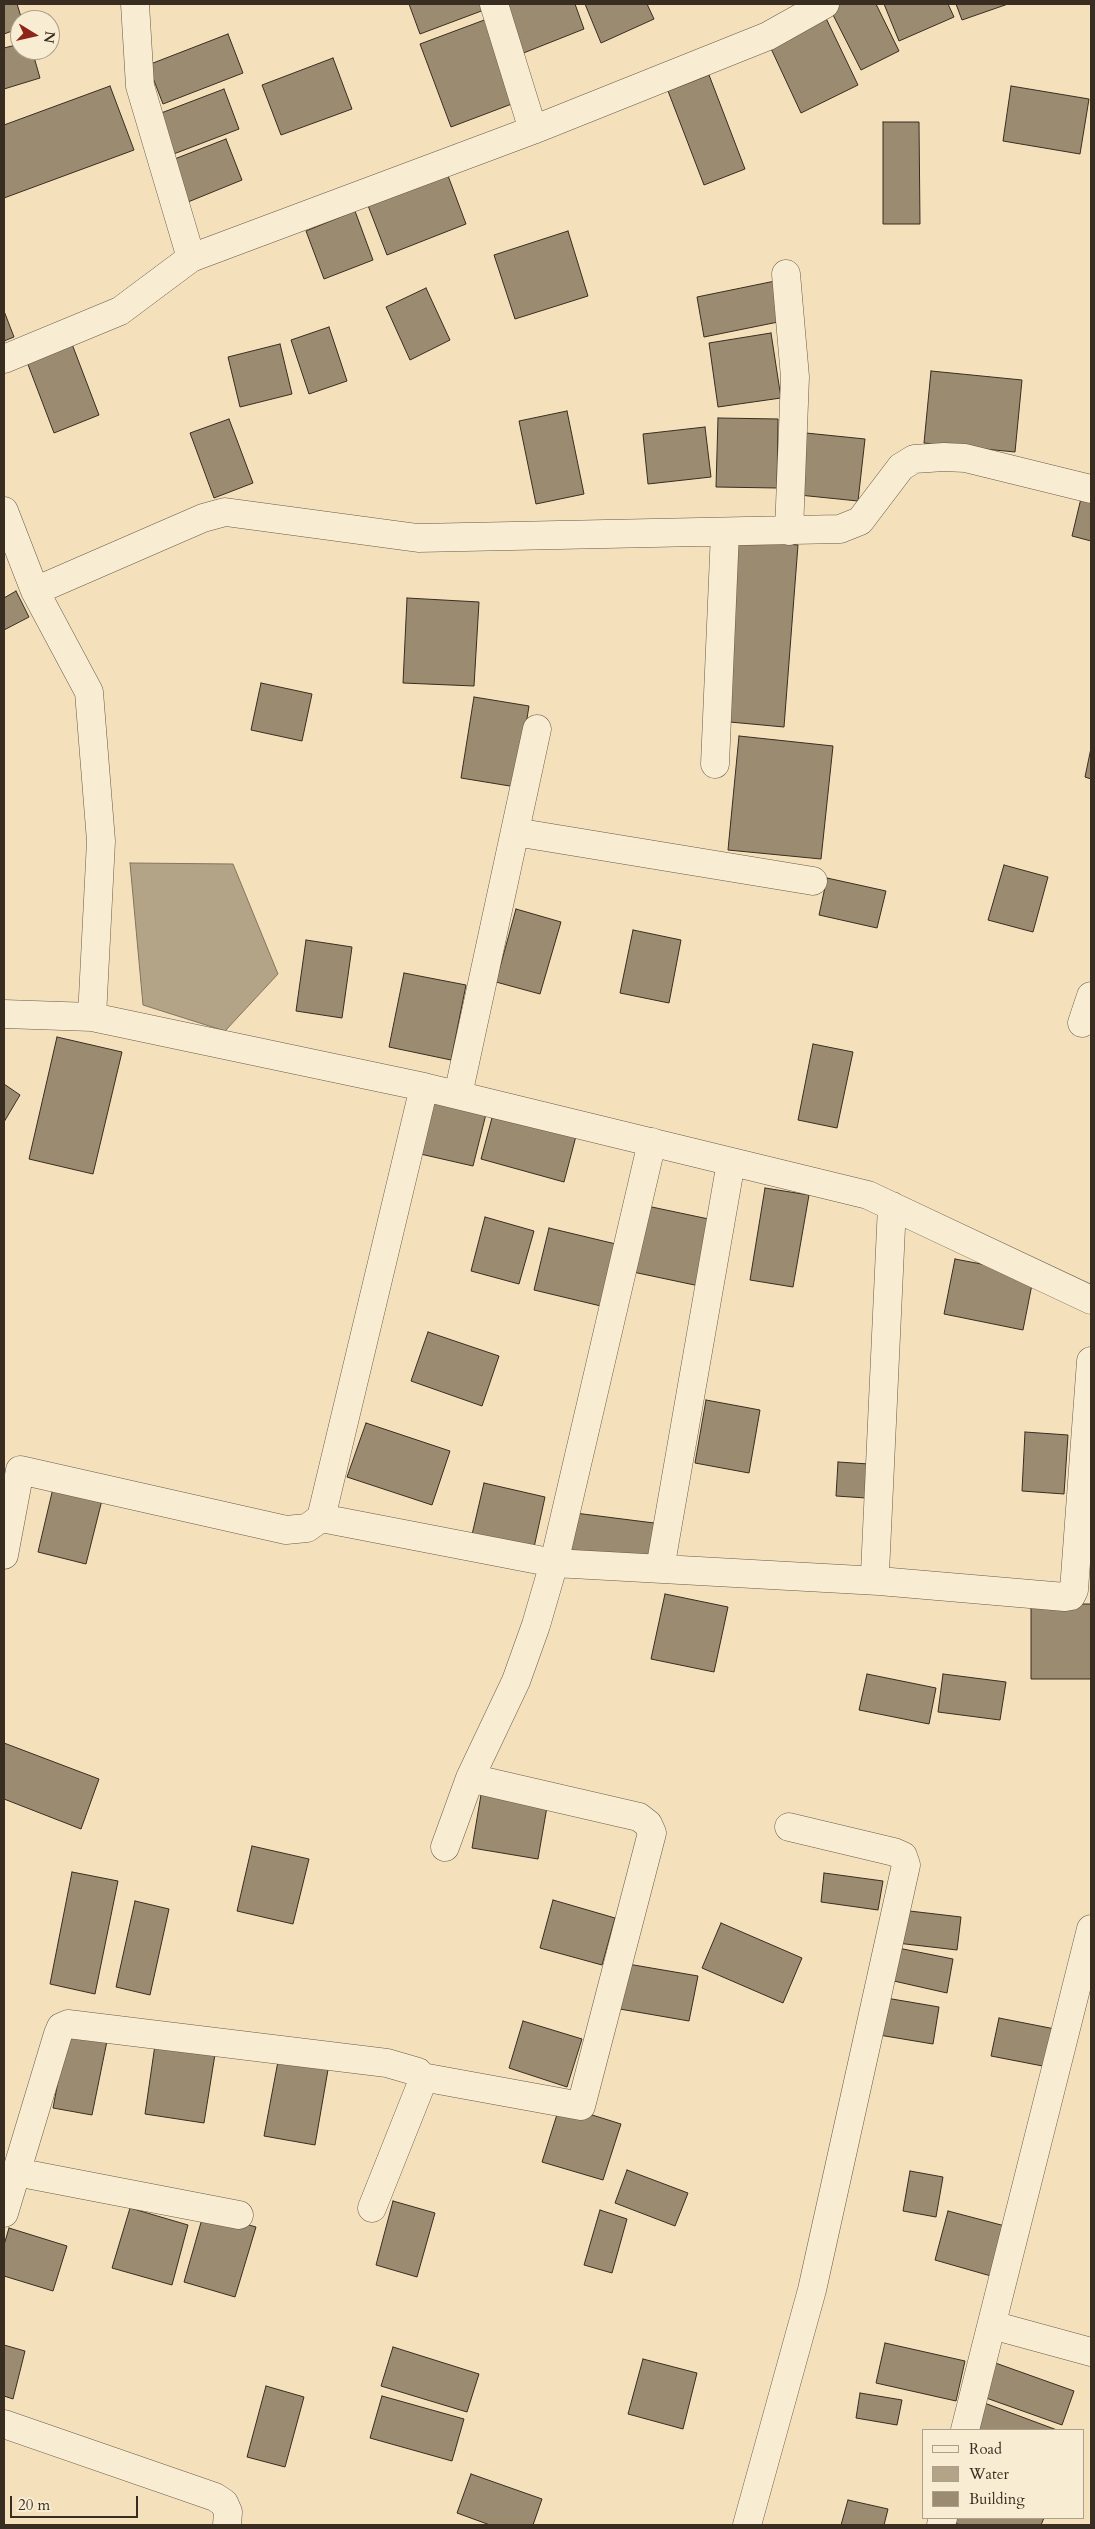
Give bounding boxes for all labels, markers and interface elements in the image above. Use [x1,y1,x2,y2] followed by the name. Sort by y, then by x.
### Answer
[10,10,60,60] north arrow
[39,30,60,45] text: N
[922,2429,1085,2519] legend
[969,2439,1002,2459] text: Road
[969,2464,1009,2484] text: Water
[12,2486,140,2518] scale bar
[969,2489,1025,2509] text: Building
[18,2495,50,2515] text: 20 m

